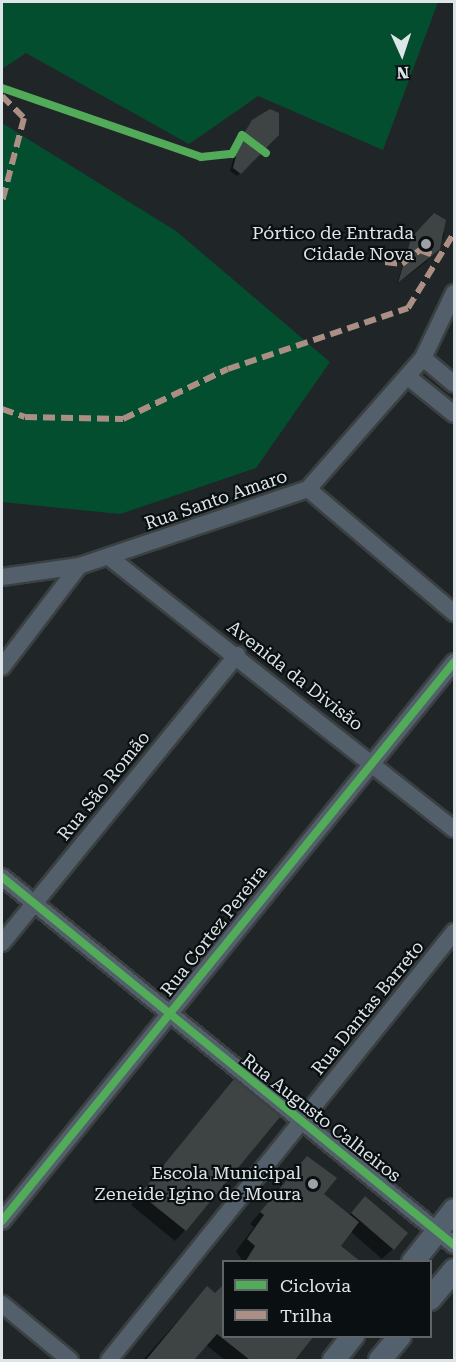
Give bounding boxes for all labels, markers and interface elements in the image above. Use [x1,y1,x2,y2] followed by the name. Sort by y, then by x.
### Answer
[372,24,432,84] north arrow
[396,63,410,82] text: N
[252,223,414,266] place label: Pórtico de Entrada Cidade Nova
[419,237,433,251] marker: Pórtico de Entrada Cidade Nova
[142,465,290,535] street label: Rua Santo Amaro
[223,616,367,736] street label: Avenida da Divisão
[53,727,155,845] street label: Rua São Romão
[156,861,272,1001] street label: Rua Cortez Pereira
[307,937,429,1079] street label: Rua Dantas Barreto
[237,1049,405,1187] street label: Rua Augusto Calheiros
[94,1163,301,1206] place label: Escola Municipal Zeneide Igino de Moura
[306,1177,320,1191] marker: Escola Municipal Zeneide Igino de Moura
[222,1260,432,1338] legend
[280,1275,351,1296] text: Ciclovia
[280,1305,332,1326] text: Trilha

